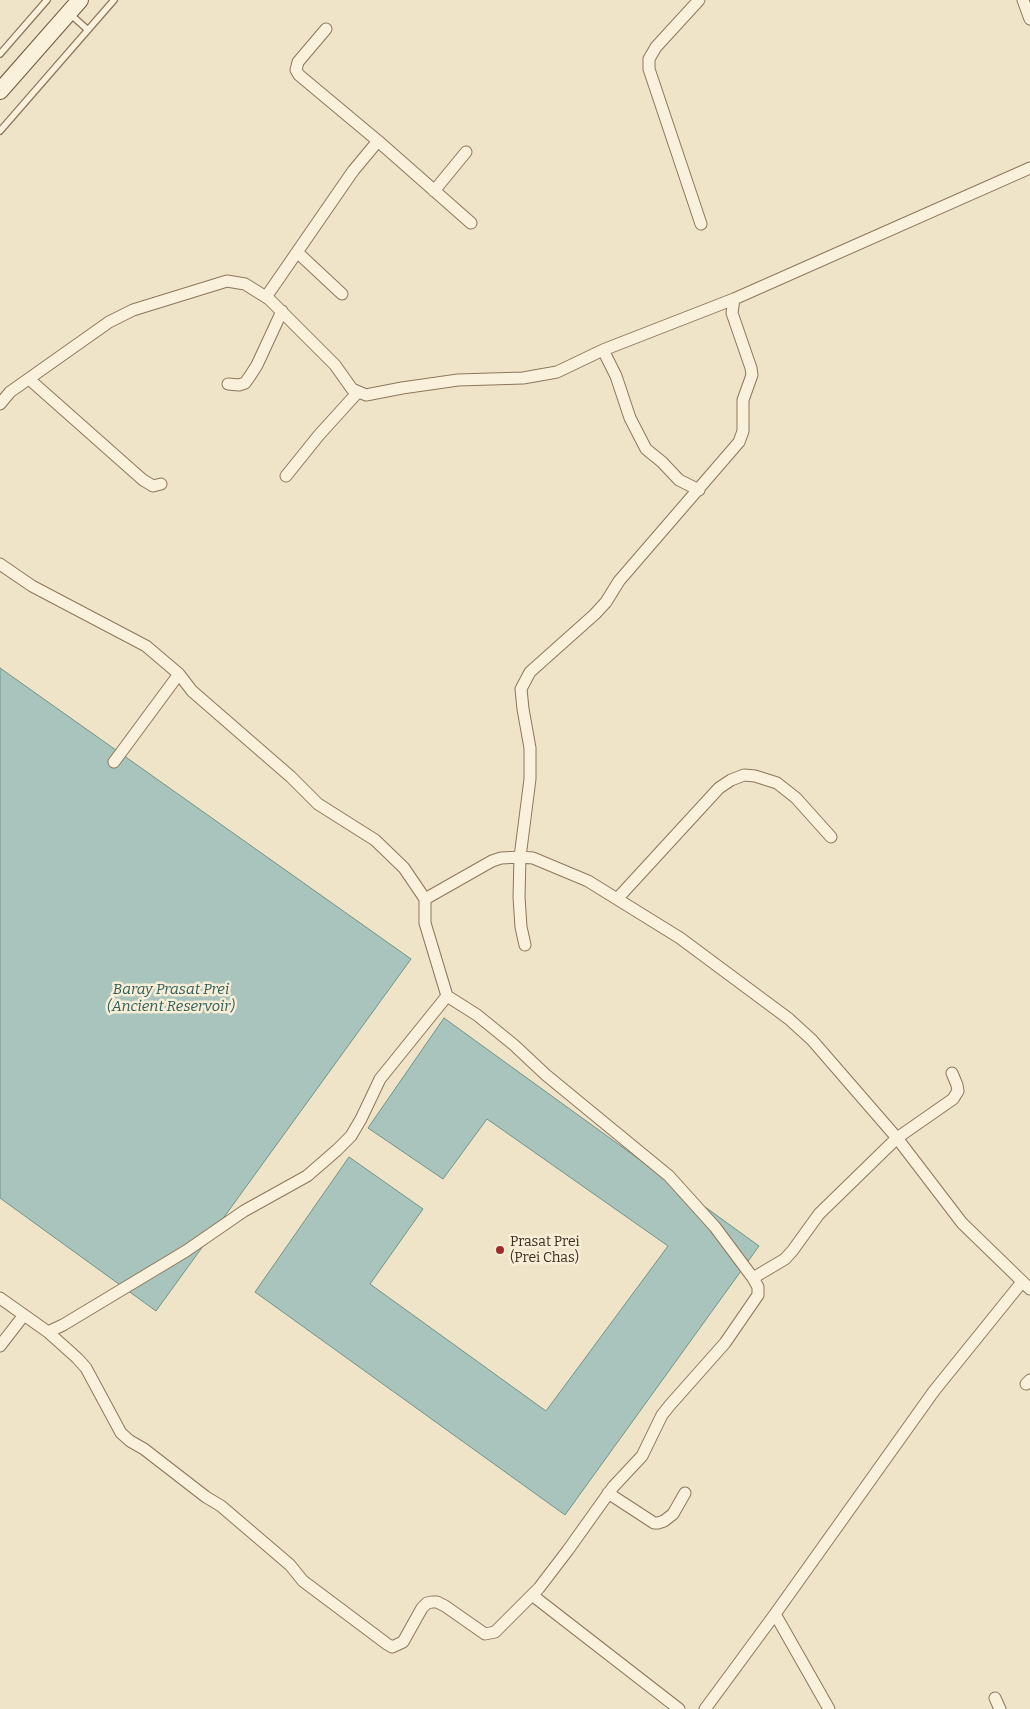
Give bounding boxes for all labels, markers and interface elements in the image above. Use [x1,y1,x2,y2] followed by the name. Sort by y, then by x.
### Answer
[107,981,235,1016] water label: Baray Prasat Prei (Ancient Reservoir)
[510,1234,580,1266] place label: Prasat Prei (Prei Chas)
[494,1244,506,1256] marker: Prasat Prei (Prei Chas)

